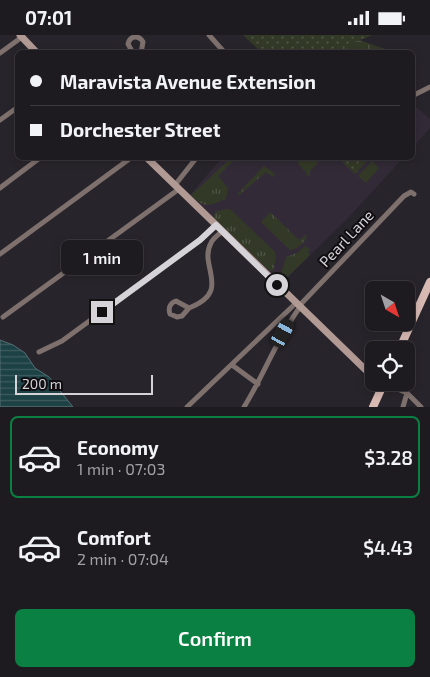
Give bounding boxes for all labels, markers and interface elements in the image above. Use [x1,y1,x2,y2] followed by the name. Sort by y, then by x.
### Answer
[25,6,72,29] text: 07:01
[60,70,316,93] text: Maravista Avenue Extension
[60,118,220,141] text: Dorchester Street
[315,206,377,270] street label: Pearl Lane
[61,239,143,275] callout: 1 min
[83,248,121,267] text: 1 min
[266,274,288,296] route start
[365,281,415,331] north arrow
[365,281,415,391] map controls
[91,301,113,323] route end
[269,316,296,350] car
[365,341,415,391] button: locate
[15,372,152,395] scale bar
[22,375,62,392] text: 200 m
[17,435,62,480] icon: car
[77,436,159,459] text: Economy
[364,446,413,469] text: $3.28
[77,459,165,478] text: 1 min · 07:03
[17,525,62,570] icon: car
[77,526,151,549] text: Comfort
[363,536,413,559] text: $4.43
[77,549,169,568] text: 2 min · 07:04
[15,609,415,667] button: Confirm

